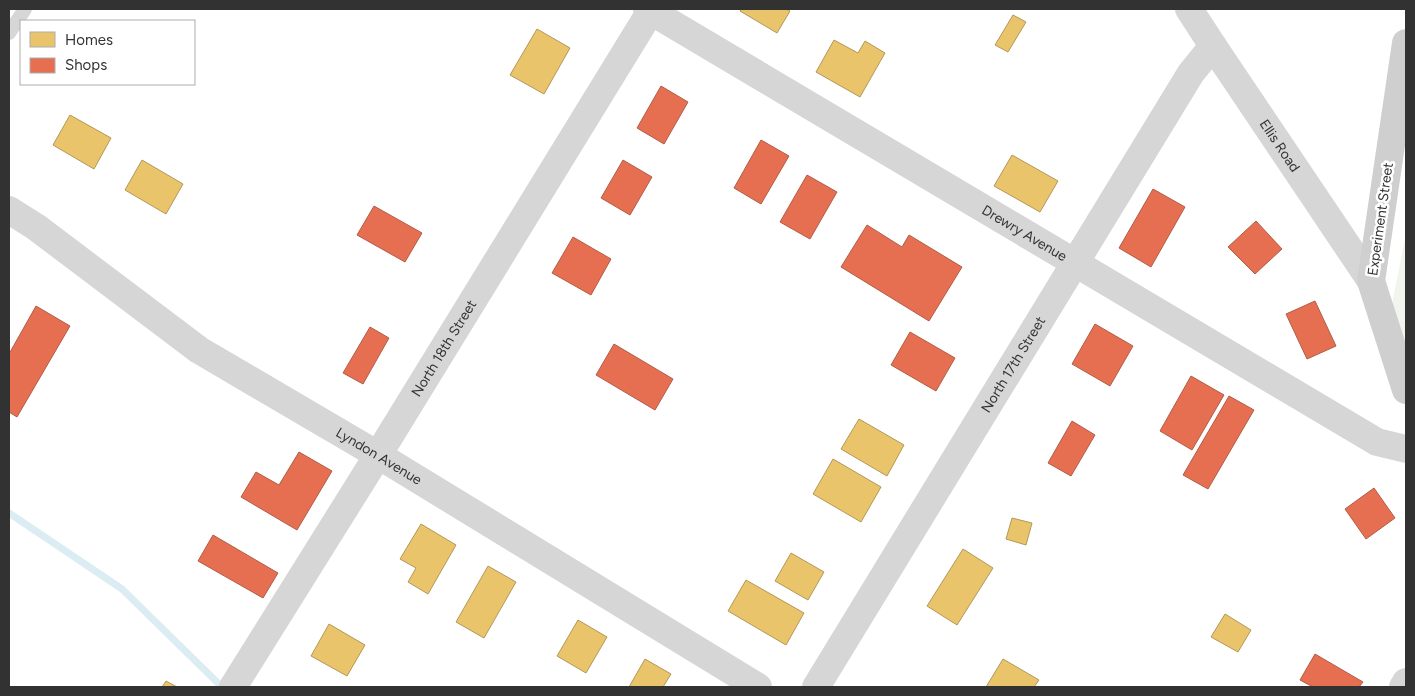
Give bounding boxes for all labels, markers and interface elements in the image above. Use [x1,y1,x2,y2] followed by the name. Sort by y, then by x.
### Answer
[20,20,195,85] legend
[65,31,113,49] text: Homes
[65,56,107,74] text: Shops
[1256,116,1303,175] street label: Ellis Road
[1364,161,1397,277] street label: Experiment Street
[979,202,1070,265] street label: Drewry Avenue
[408,297,480,400] street label: North 18th Street
[978,314,1049,416] street label: North 17th Street
[333,424,425,489] street label: Lyndon Avenue

